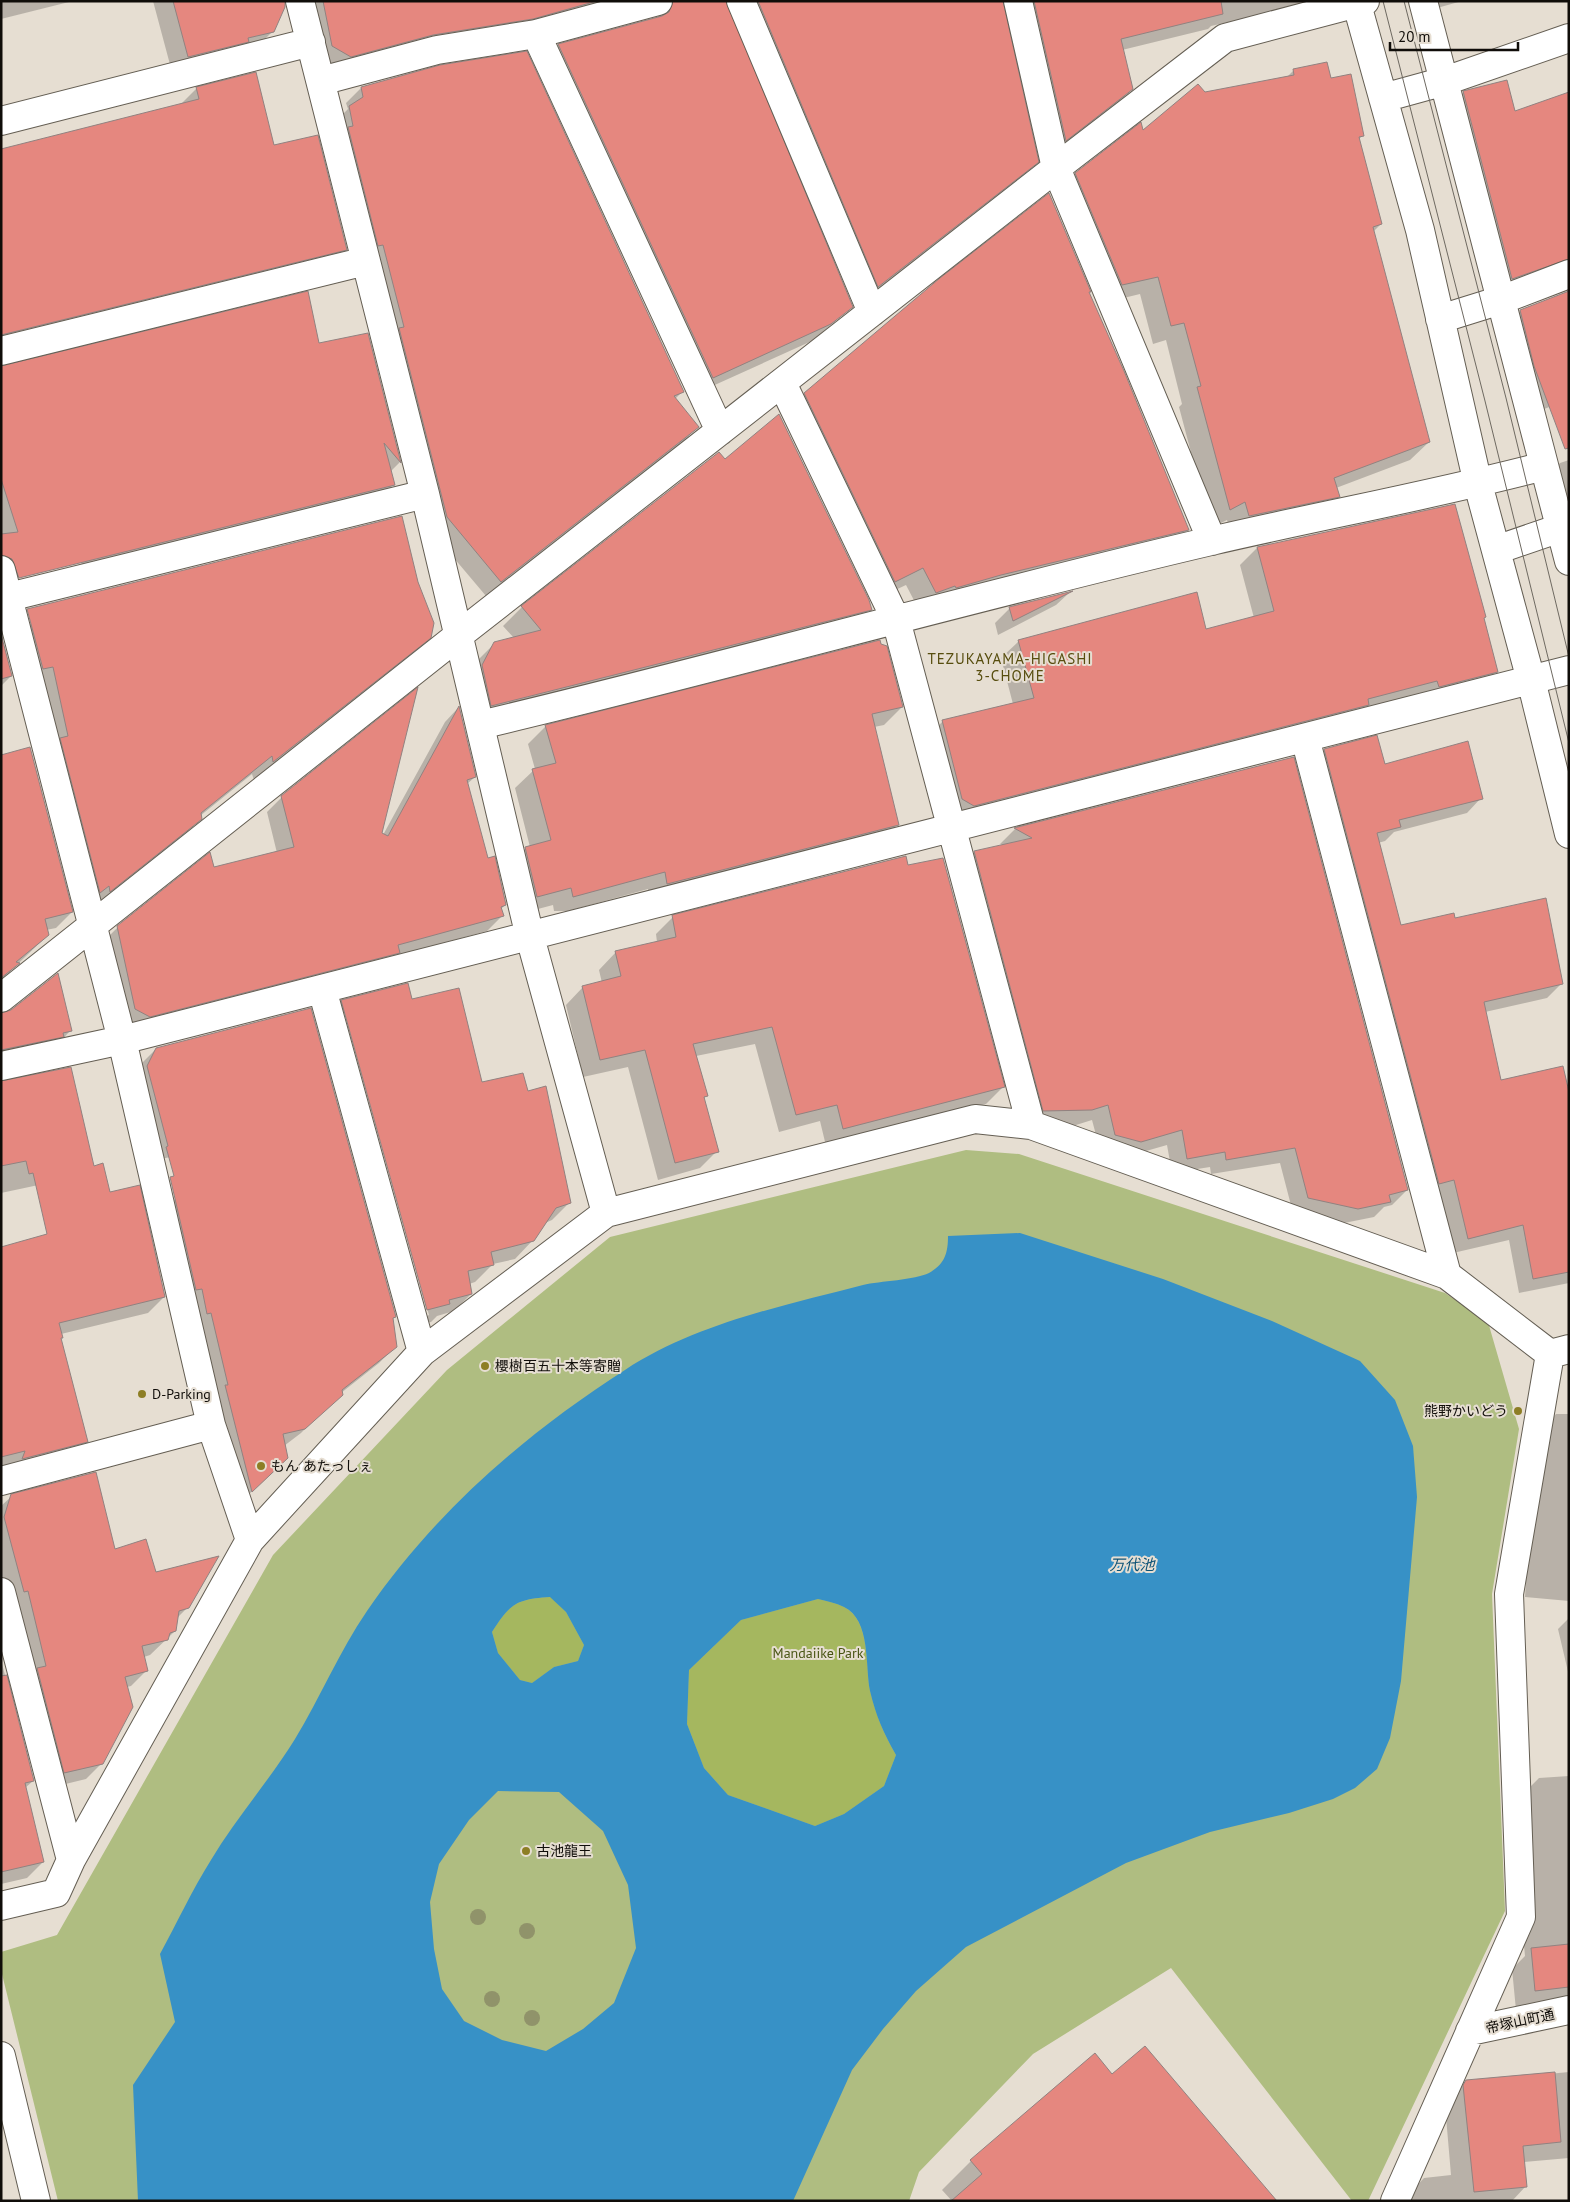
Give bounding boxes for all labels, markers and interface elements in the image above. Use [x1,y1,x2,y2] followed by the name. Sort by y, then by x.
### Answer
[1390,20,1518,52] scale bar
[1398,27,1431,46] text: 20 m
[927,649,1093,685] district label: TEZUKAYAMA-HIGASHI 3-CHOME
[495,1357,621,1375] place label: 櫻樹百五十本等寄贈
[479,1360,491,1372] marker: 櫻樹百五十本等寄贈
[152,1385,211,1403] place label: D-Parking
[136,1388,148,1400] marker: D-Parking
[1424,1402,1508,1420] place label: 熊野かいどう
[1512,1405,1524,1417] marker: 熊野かいどう
[271,1457,373,1475] place label: もん あたっしぇ
[255,1460,267,1472] marker: もん あたっしぇ
[1109,1555,1156,1574] water label: 万代池
[773,1644,864,1662] park label: Mandaiike Park
[536,1842,592,1860] place label: 古池龍王
[520,1845,532,1857] marker: 古池龍王
[1484,2005,1556,2037] street label: 帝塚山町通

